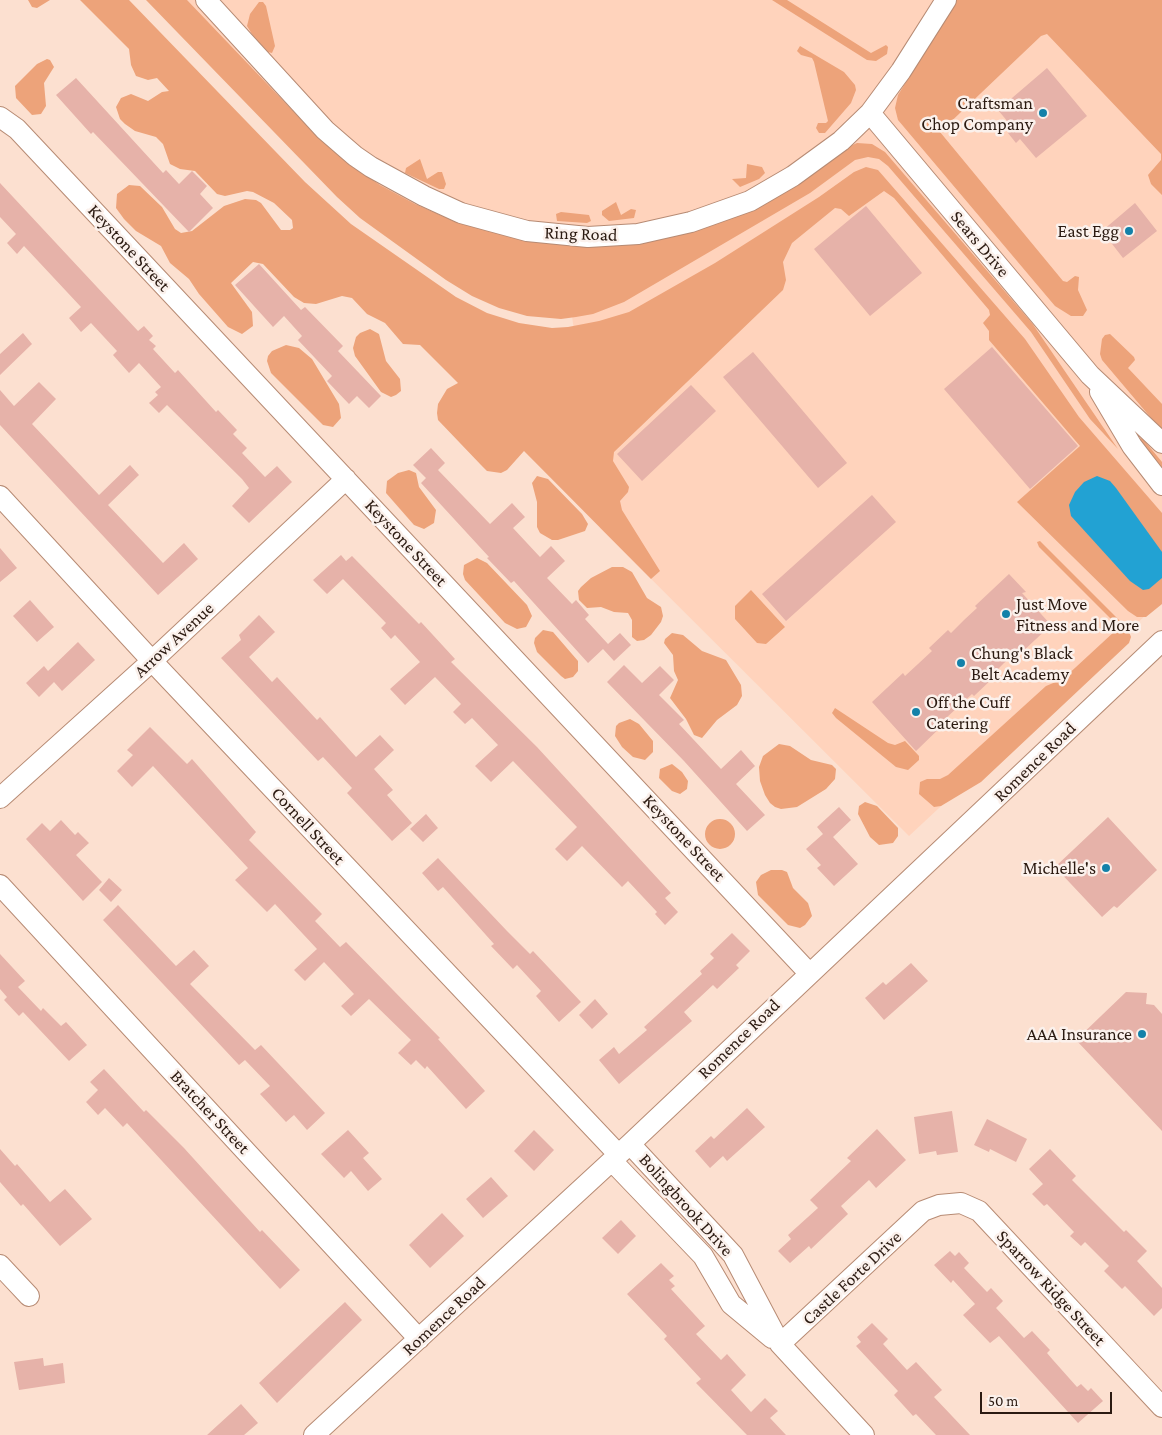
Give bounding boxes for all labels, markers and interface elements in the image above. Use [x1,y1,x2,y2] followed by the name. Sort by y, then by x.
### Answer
[921,92,1033,134] place label: Craftsman Chop Company
[1037,107,1049,119] marker: Craftsman Chop Company
[83,200,175,296] street label: Keystone Street
[946,206,1014,282] street label: Sears Drive
[1057,220,1119,242] place label: East Egg
[544,222,618,246] street label: Ring Road
[1123,225,1135,237] marker: East Egg
[360,495,452,591] street label: Keystone Street
[1016,593,1139,636] place label: Just Move Fitness and More
[130,598,218,682] street label: Arrow Avenue
[1000,608,1012,620] marker: Just Move Fitness and More
[971,642,1073,684] place label: Chung's Black Belt Academy
[955,657,967,669] marker: Chung's Black Belt Academy
[926,691,1010,734] place label: Off the Cuff Catering
[910,706,922,718] marker: Off the Cuff Catering
[989,717,1081,807] street label: Romence Road
[267,783,349,869] street label: Cornell Street
[638,790,730,886] street label: Keystone Street
[1023,857,1096,879] place label: Michelle's
[1100,862,1112,874] marker: Michelle's
[693,994,785,1084] street label: Romence Road
[1027,1023,1132,1045] place label: AAA Insurance
[1136,1028,1148,1040] marker: AAA Insurance
[166,1066,254,1158] street label: Bratcher Street
[634,1149,738,1261] street label: Bolingbrook Drive
[798,1226,906,1330] street label: Castle Forte Drive
[992,1226,1110,1350] street label: Sparrow Ridge Street
[398,1272,490,1360] street label: Romence Road
[982,1382,1114,1414] scale bar
[988,1393,1018,1409] text: 50 m

